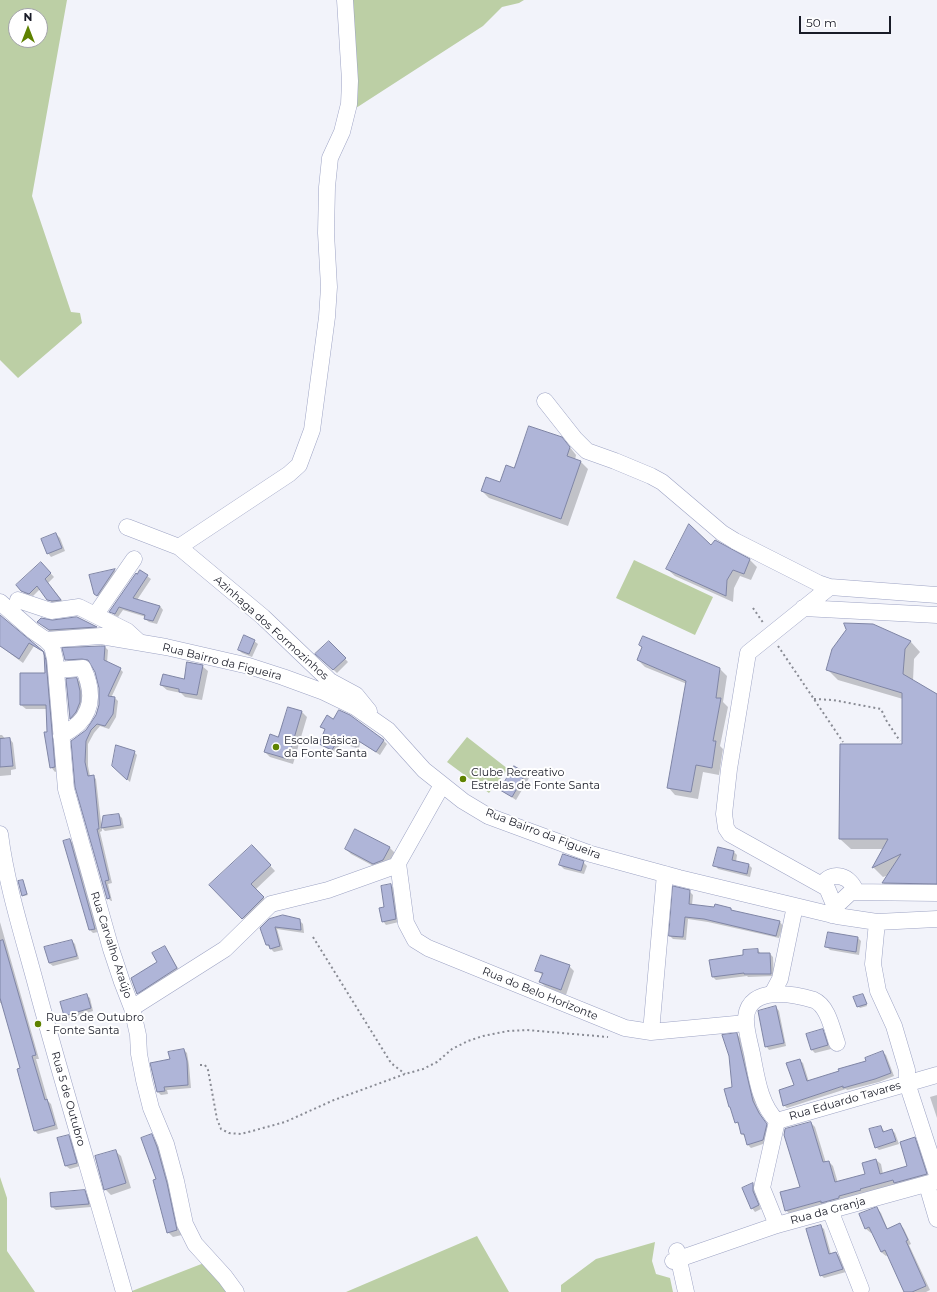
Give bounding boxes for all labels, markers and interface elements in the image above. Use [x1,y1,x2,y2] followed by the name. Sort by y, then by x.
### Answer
[8,8,48,48] north arrow
[801,8,893,34] scale bar
[24,10,32,24] text: N
[806,15,837,30] text: 50 m
[211,573,331,683] street label: Azinhaga dos Formozinhos
[161,641,283,683] street label: Rua Bairro da Figueira
[284,734,367,760] place label: Escola Básica da Fonte Santa
[271,742,281,752] marker: Escola Básica da Fonte Santa
[471,766,600,792] place label: Clube Recreativo Estrelas de Fonte Santa
[458,774,468,784] marker: Clube Recreativo Estrelas de Fonte Santa
[483,806,603,862] street label: Rua Bairro da Figueira
[87,890,135,1000] street label: Rua Carvalho Araújo
[480,965,600,1023] street label: Rua do Belo Horizonte
[46,1011,144,1037] place label: Rua 5 de Outubro - Fonte Santa
[33,1019,43,1029] marker: Rua 5 de Outubro - Fonte Santa
[48,1050,88,1148] street label: Rua 5 de Outubro
[788,1079,902,1123] street label: Rua Eduardo Tavares
[789,1195,867,1227] street label: Rua da Granja

